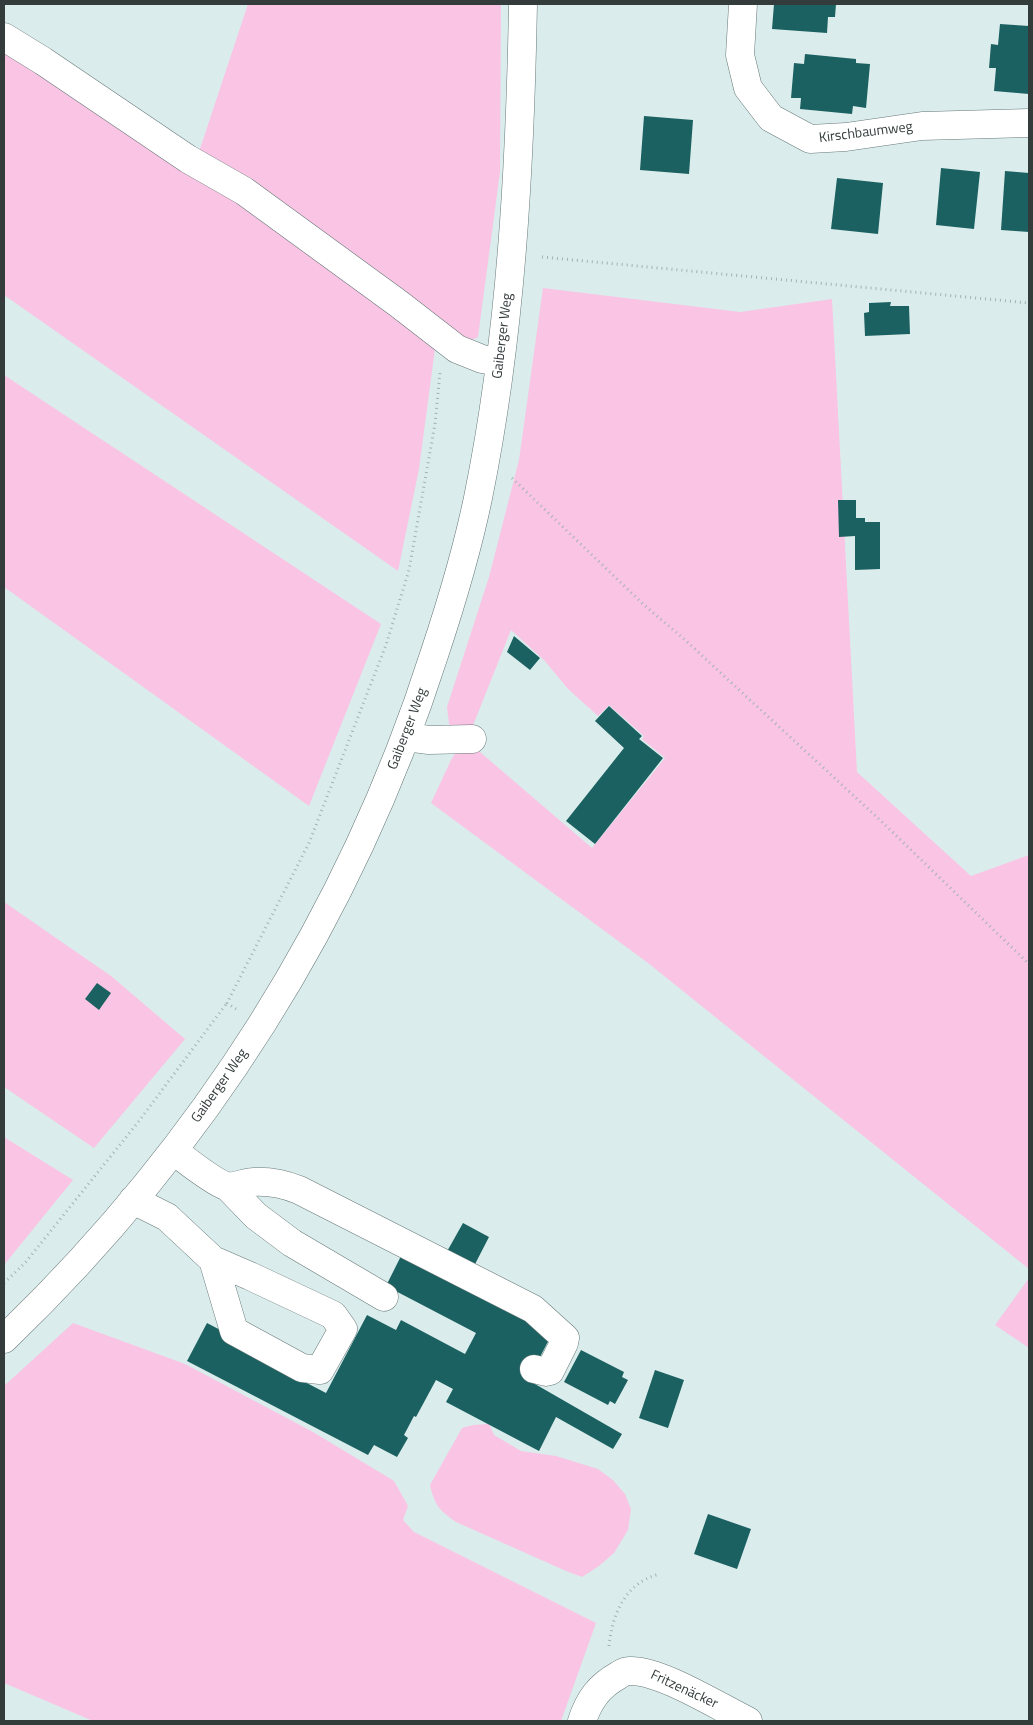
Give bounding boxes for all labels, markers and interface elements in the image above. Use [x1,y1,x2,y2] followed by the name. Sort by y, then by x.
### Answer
[818,119,914,147] street label: Kirschbaumweg
[489,292,517,380] street label: Gaiberger Weg
[385,686,431,772] street label: Gaiberger Weg
[188,1046,252,1126] street label: Gaiberger Weg
[648,1667,720,1713] street label: Fritzenäcker

